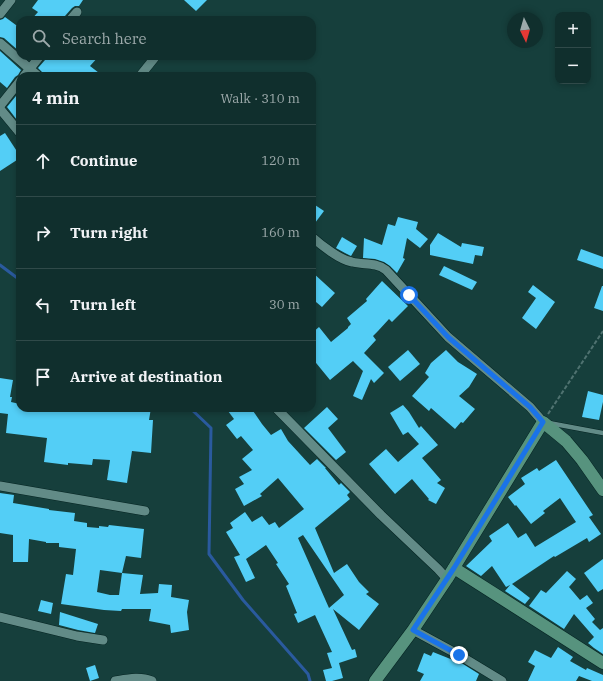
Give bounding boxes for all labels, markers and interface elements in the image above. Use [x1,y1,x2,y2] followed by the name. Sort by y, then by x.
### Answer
[507,12,543,48] north arrow
[555,12,591,84] map controls
[555,12,591,48] button: +
[16,16,316,60] search box
[30,27,52,49] icon: search
[62,29,147,48] text: Search here
[555,48,591,84] button: −
[32,87,80,109] text: 4 min
[221,90,300,107] text: Walk · 310 m
[32,150,54,172] icon: ahead
[70,151,137,170] text: Continue
[261,152,300,169] text: 120 m
[32,222,54,244] icon: right
[70,223,148,242] text: Turn right
[261,224,300,241] text: 160 m
[400,286,418,304] route start
[32,294,54,316] icon: left
[70,295,136,314] text: Turn left
[269,296,300,313] text: 30 m
[32,366,54,388] icon: arrive
[70,367,222,386] text: Arrive at destination
[450,646,468,664] route end

